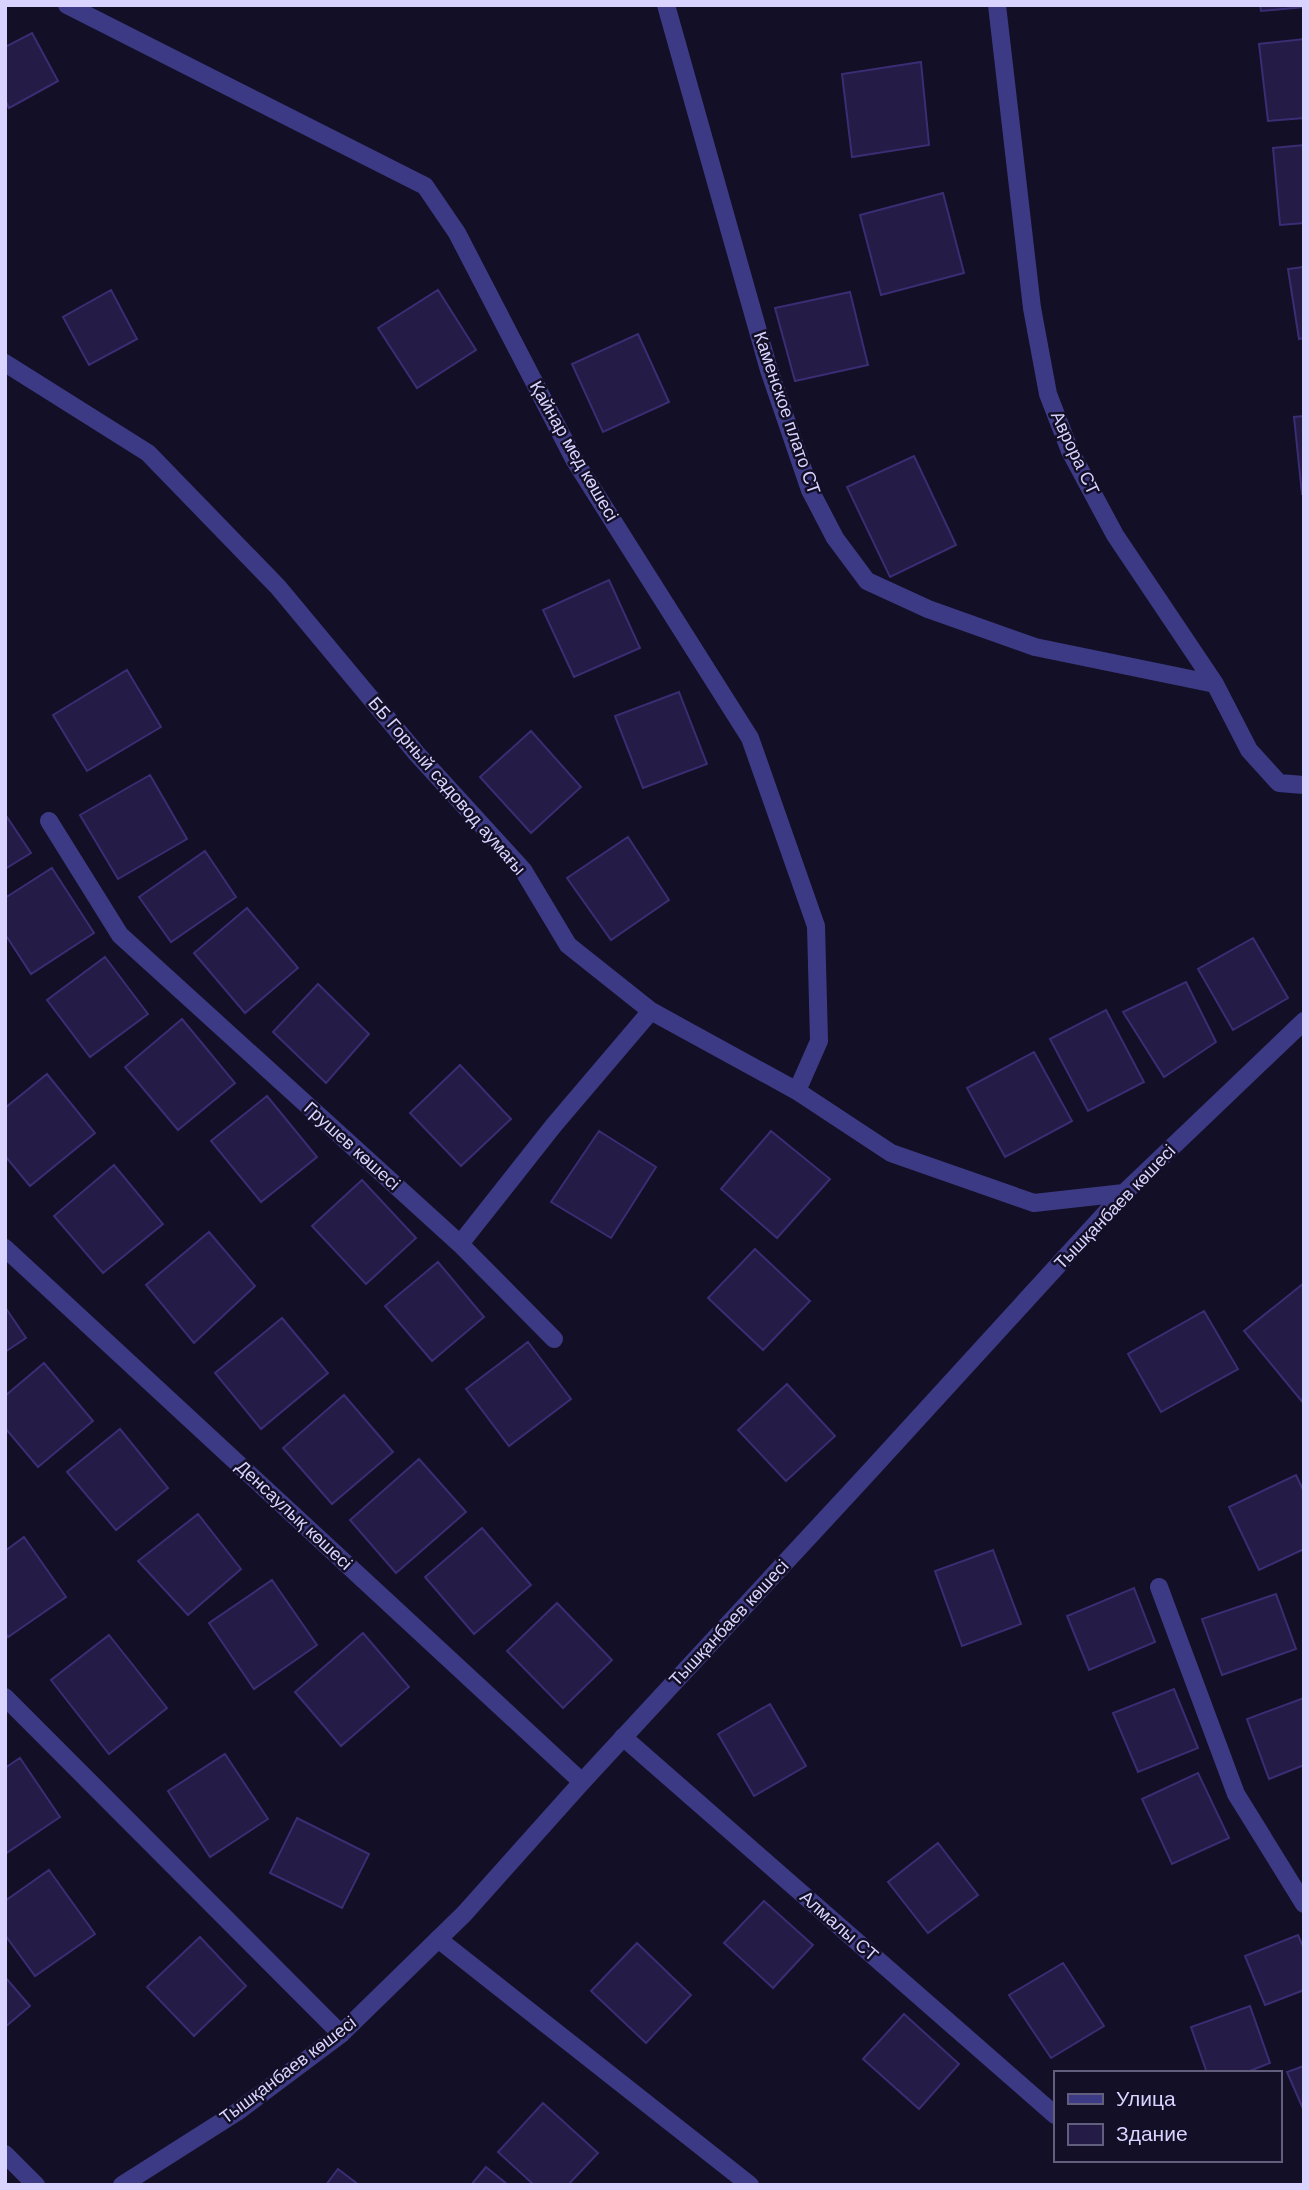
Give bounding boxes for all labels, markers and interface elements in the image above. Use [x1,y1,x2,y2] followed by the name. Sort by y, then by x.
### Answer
[748,328,826,498] street label: Каменское плато СТ
[524,377,624,525] street label: Қайнар мед көшесі
[1045,407,1105,499] street label: Аврора СТ
[363,692,531,880] street label: ББ Горный садовод аумағы
[299,1096,405,1196] street label: Грушев көшесі
[1049,1139,1181,1275] street label: Тышқанбаев көшесі
[231,1455,357,1575] street label: Денсаулық көшесі
[664,1554,794,1692] street label: Тышқанбаев көшесі
[795,1885,883,1967] street label: Алмалы СТ
[215,2011,361,2129] street label: Тышқанбаев көшесі
[1054,2071,1281,2162] legend
[1116,2085,1176,2113] text: Улица
[1116,2120,1188,2148] text: Здание

